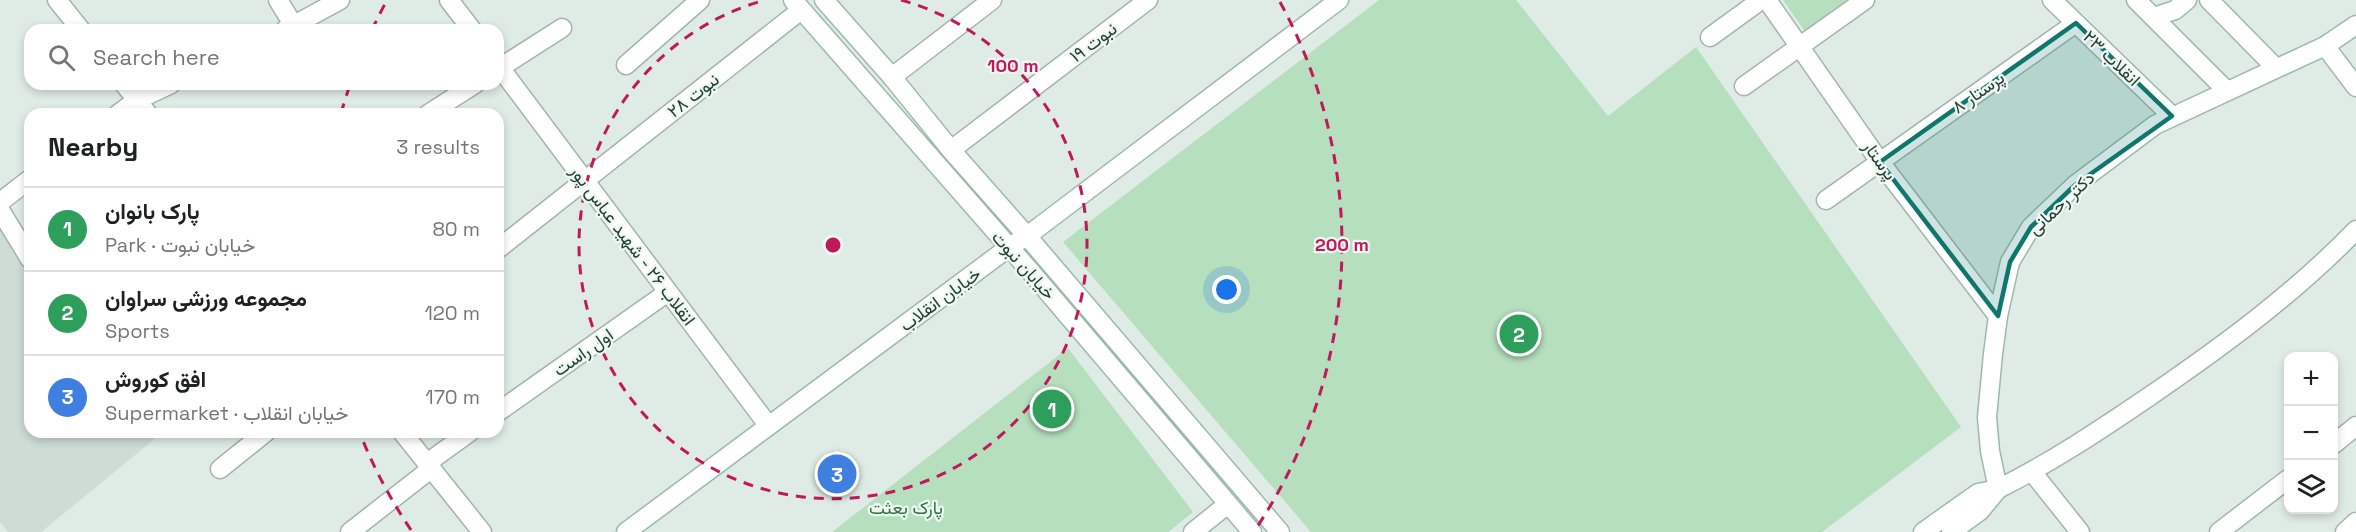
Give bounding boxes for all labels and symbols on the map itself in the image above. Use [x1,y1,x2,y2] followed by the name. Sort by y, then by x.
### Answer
[1065,17,1121,67] street label: نبوت ۱۹
[2079,25,2145,91] street label: انقلاب ۲۳
[987,54,1039,77] text: 100 m
[1947,66,2009,119] street label: پرستار ۸
[662,68,724,122] street label: نبوت ۲۸
[1856,135,1902,185] street label: پرستار
[564,159,701,330] street label: انقلاب ۲۶ - شهید عباس پور
[2023,166,2099,240] street label: دکتر رحمانی
[987,226,1061,304] street label: خیابان نبوت
[1315,233,1369,256] text: 200 m
[823,235,843,255] centre of rings
[895,262,985,336] street label: خیابان انقلاب
[1212,275,1241,304] your location
[1500,312,1538,356] pin: 2
[548,323,618,381] street label: اول راست
[1032,386,1072,432] pin: 1
[818,452,856,496] pin: 3
[869,496,943,520] park label: پارک بعثت

